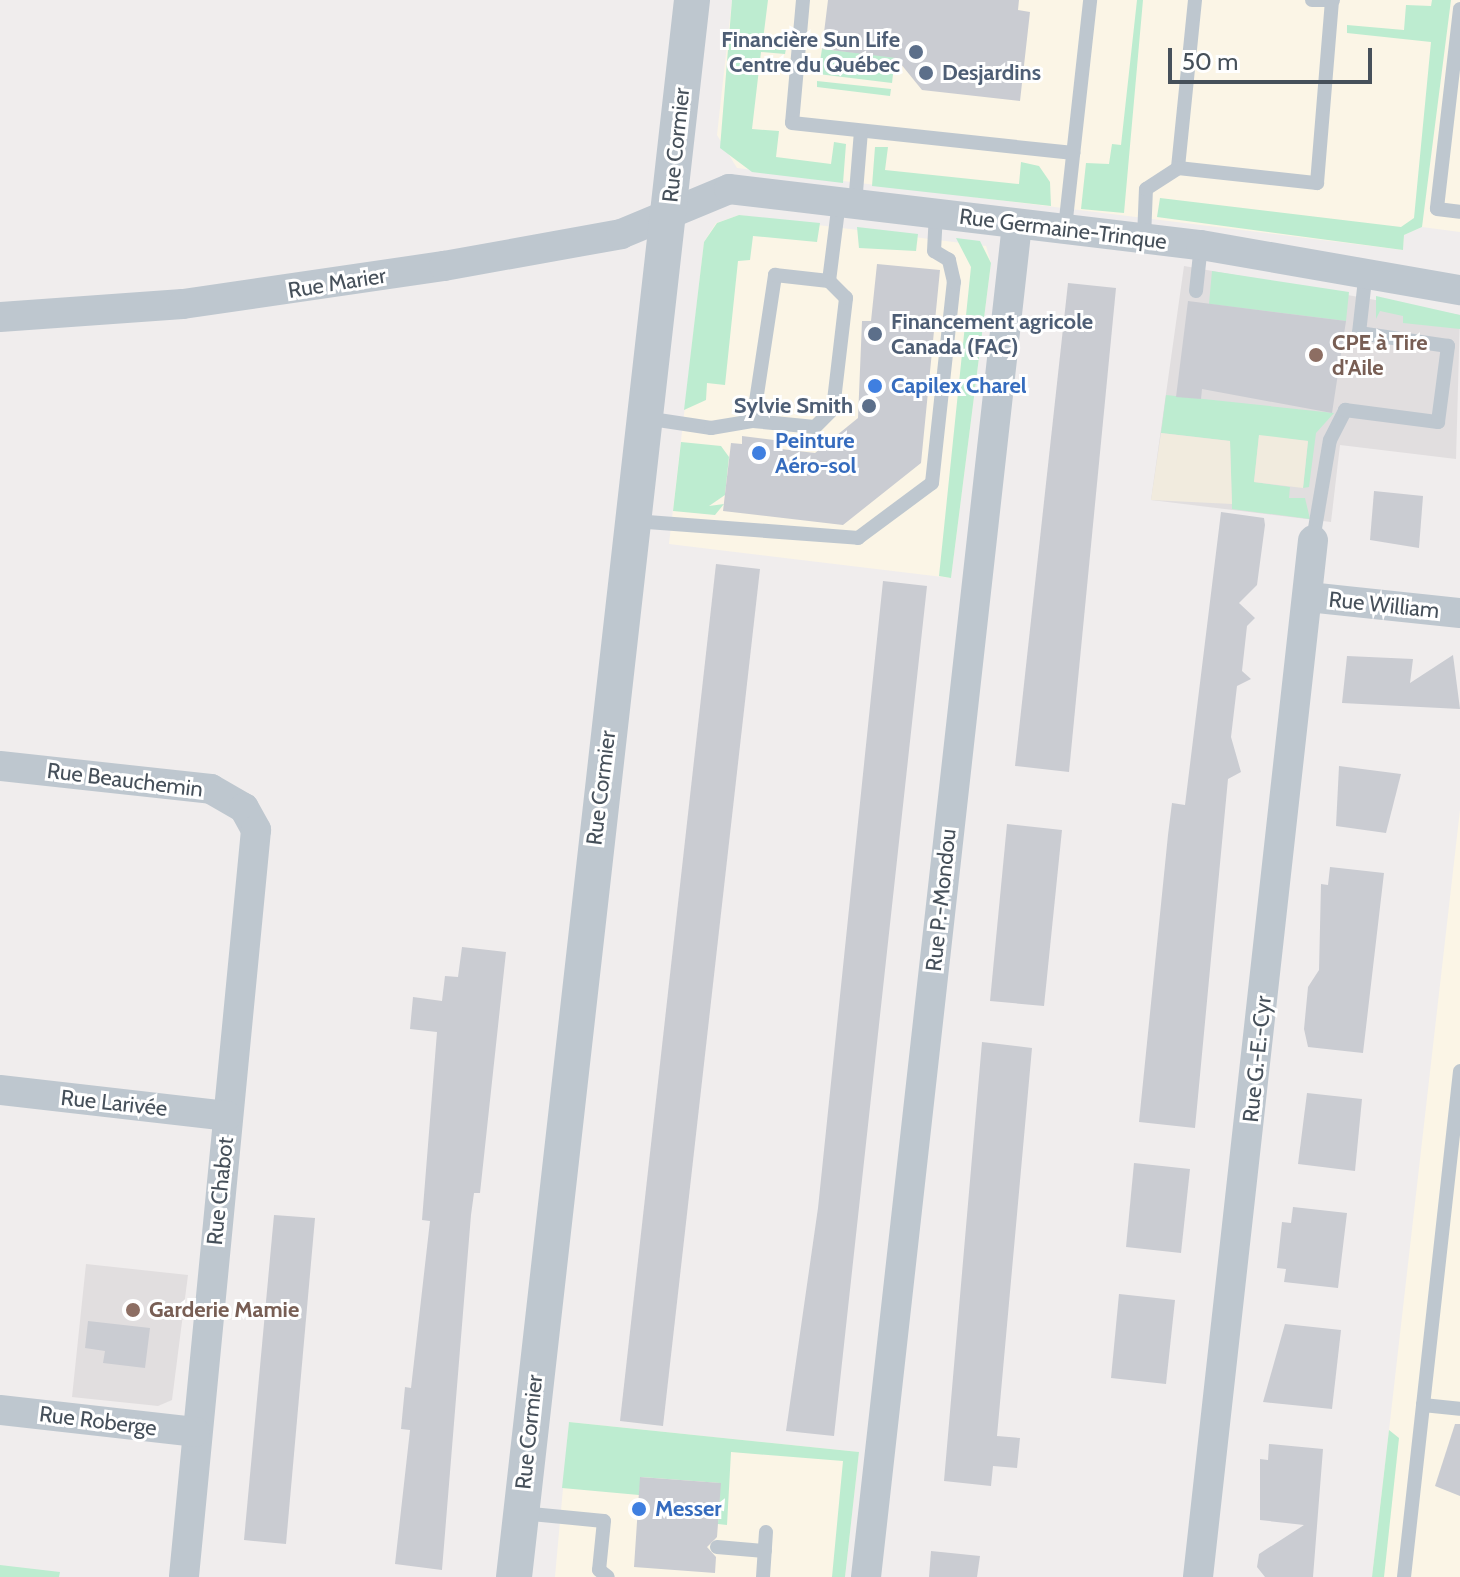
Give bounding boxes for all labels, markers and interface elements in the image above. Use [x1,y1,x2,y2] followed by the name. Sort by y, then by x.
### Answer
[721,26,900,78] place label: Financière Sun Life Centre du Québec
[1172,32,1376,82] scale bar
[907,43,925,61] marker: Financière Sun Life Centre du Québec
[1182,47,1238,76] text: 50 m
[942,60,1041,86] place label: Desjardins
[917,64,935,82] marker: Desjardins
[657,86,695,204] street label: Rue Cormier
[958,203,1168,255] street label: Rue Germaine-Trinque
[286,262,388,304] street label: Rue Marier
[891,308,1093,360] place label: Financement agricole Canada (FAC)
[866,325,884,343] marker: Financement agricole Canada (FAC)
[1332,329,1428,380] place label: CPE à Tire d'Aile
[1307,346,1325,364] marker: CPE à Tire d'Aile
[891,373,1027,399] place label: Capilex Charel
[866,377,884,395] marker: Capilex Charel
[734,393,853,419] place label: Sylvie Smith
[860,397,878,415] marker: Sylvie Smith
[775,427,856,478] place label: Peinture Aéro-sol
[750,444,768,462] marker: Peinture Aéro-sol
[1327,586,1441,624] street label: Rue William
[581,729,621,847] street label: Rue Cormier
[46,757,204,803] street label: Rue Beauchemin
[920,827,962,973] street label: Rue P.-Mondou
[1237,994,1277,1124] street label: Rue G.-E.-Cyr
[59,1084,169,1122] street label: Rue Larivée
[201,1136,239,1246] street label: Rue Chabot
[149,1297,299,1323] place label: Garderie Mamie
[124,1301,142,1319] marker: Garderie Mamie
[510,1373,548,1491] street label: Rue Cormier
[38,1401,158,1441] street label: Rue Roberge
[655,1496,722,1522] place label: Messer
[630,1500,648,1518] marker: Messer

